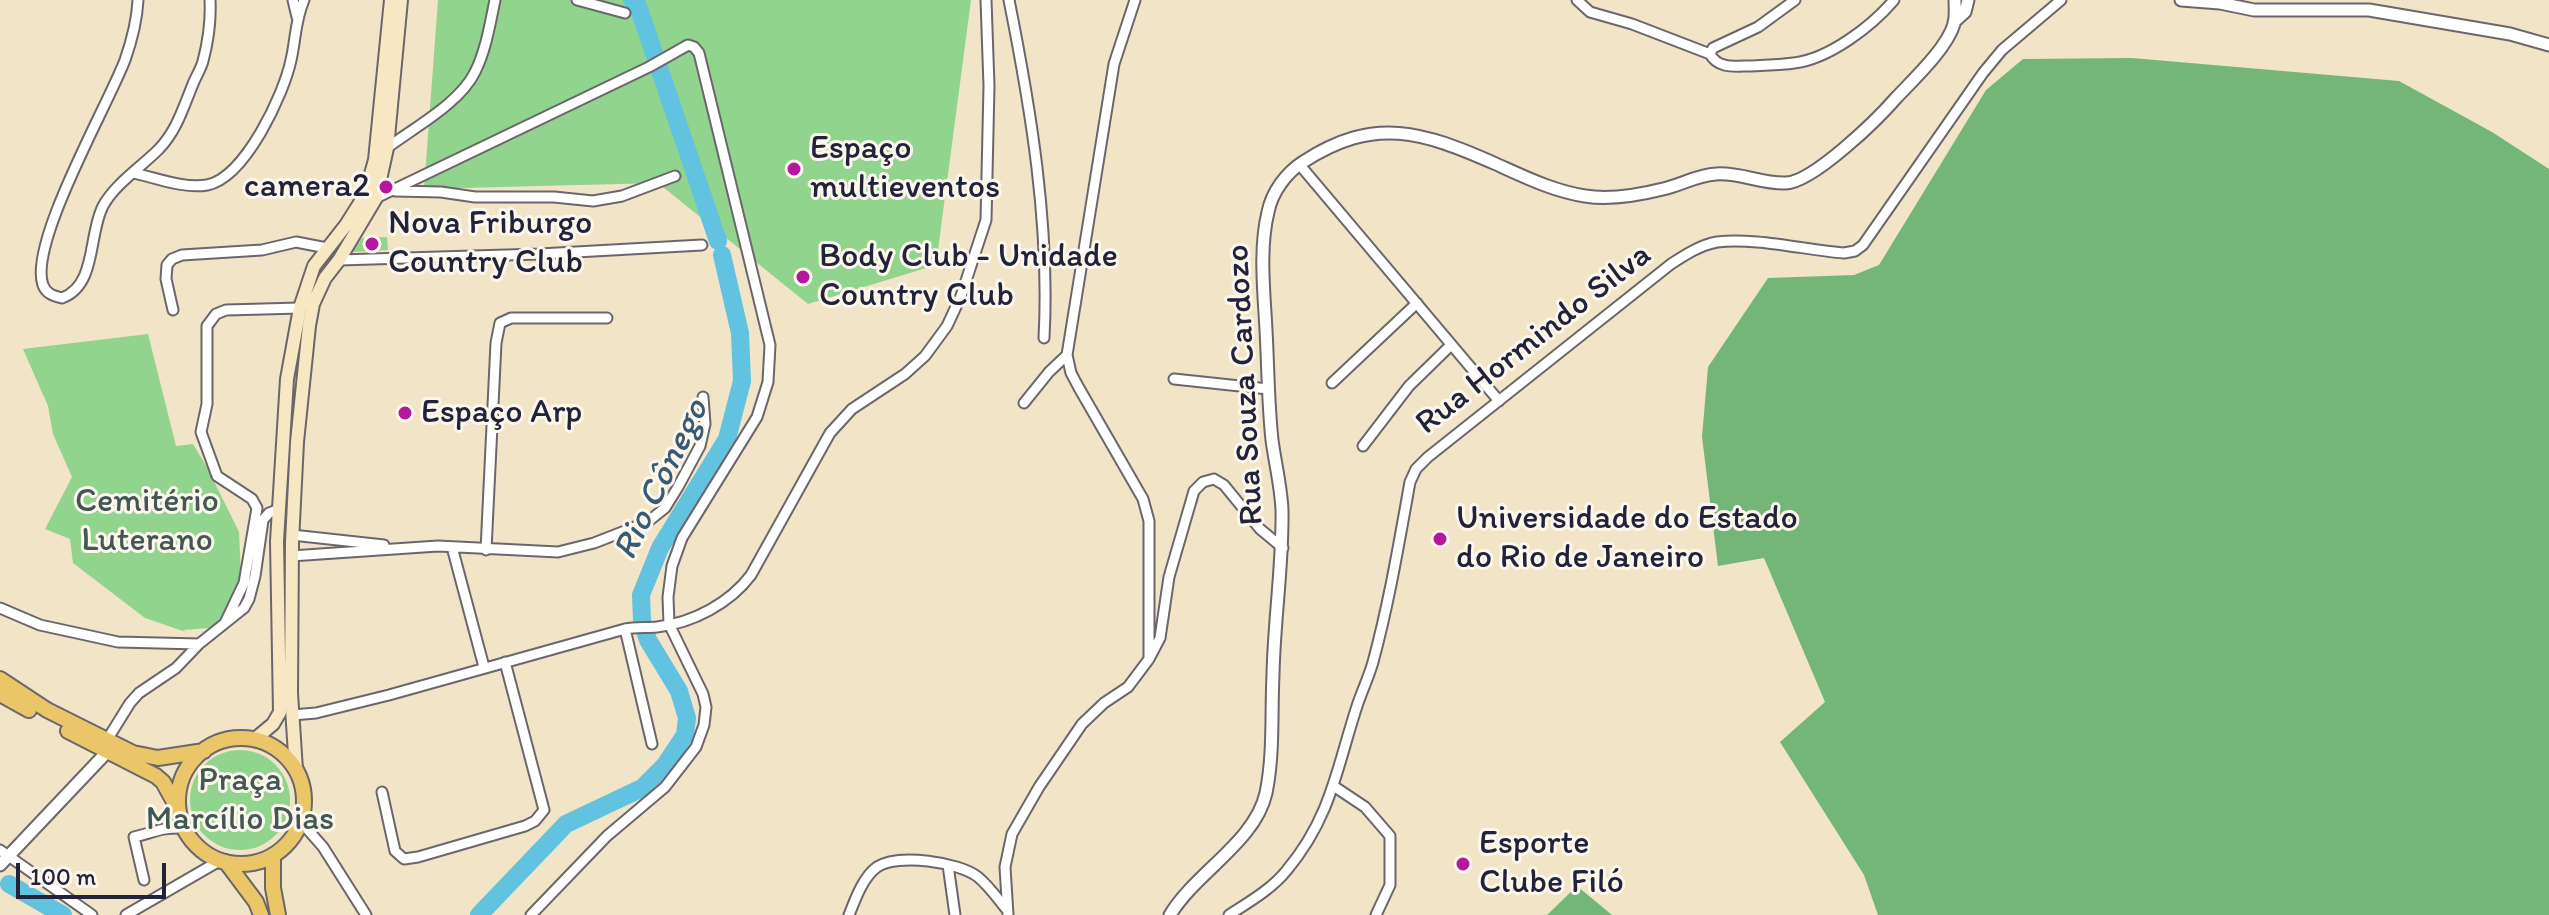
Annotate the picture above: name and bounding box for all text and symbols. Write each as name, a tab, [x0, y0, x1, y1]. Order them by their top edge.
place label: Espaço multieventos	[810, 129, 1000, 208]
marker: Espaço multieventos	[785, 160, 803, 178]
place label: camera2	[244, 167, 370, 207]
marker: camera2	[377, 178, 395, 196]
place label: Nova Friburgo Country Club	[388, 204, 592, 284]
marker: Nova Friburgo Country Club	[363, 235, 381, 253]
street label: Rua Hormindo Silva	[1408, 236, 1660, 444]
place label: Body Club - Unidade Country Club	[819, 237, 1118, 316]
street label: Rua Souza Cardozo	[1218, 243, 1274, 527]
marker: Body Club - Unidade Country Club	[794, 268, 812, 286]
place label: Espaço Arp	[421, 393, 582, 433]
water label: Rio Cônego	[605, 393, 719, 567]
marker: Espaço Arp	[396, 404, 414, 422]
park label: Cemitério Luterano	[75, 482, 219, 562]
place label: Universidade do Estado do Rio de Janeiro	[1456, 499, 1798, 578]
marker: Universidade do Estado do Rio de Janeiro	[1431, 530, 1449, 548]
park label: Praça Marcílio Dias	[146, 761, 334, 840]
place label: Esporte Clube Filó	[1479, 824, 1624, 904]
scale bar	[20, 847, 170, 897]
marker: Esporte Clube Filó	[1454, 855, 1472, 873]
text: 100 m	[30, 862, 96, 891]

